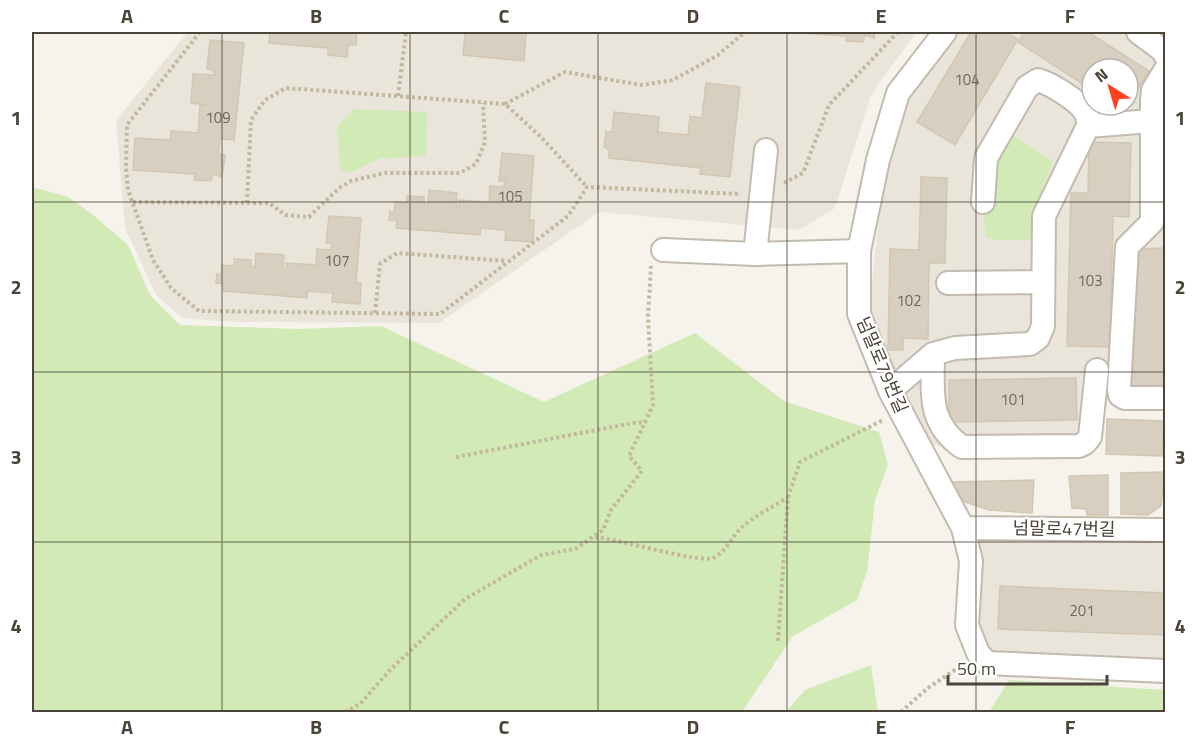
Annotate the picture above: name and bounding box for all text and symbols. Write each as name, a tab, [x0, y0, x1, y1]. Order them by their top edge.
text: A	[121, 0, 133, 31]
text: B	[310, 0, 322, 31]
text: C	[499, 0, 510, 31]
text: D	[687, 0, 699, 31]
text: E	[875, 0, 887, 31]
text: F	[1065, 0, 1076, 31]
north arrow	[1080, 57, 1140, 117]
text: N	[1089, 62, 1113, 88]
house number: 104	[954, 68, 980, 91]
text: 1	[10, 102, 22, 133]
text: 1	[1174, 102, 1186, 133]
house number: 109	[205, 106, 231, 129]
house number: 105	[497, 185, 523, 208]
house number: 107	[324, 249, 350, 272]
house number: 103	[1077, 269, 1103, 292]
text: 2	[10, 271, 22, 302]
text: 2	[1174, 271, 1186, 302]
house number: 102	[896, 289, 922, 312]
street label: 넘말로79번길	[850, 312, 915, 417]
house number: 101	[1000, 388, 1026, 411]
text: 3	[10, 441, 22, 472]
text: 3	[1174, 441, 1186, 472]
street label: 넘말로47번길	[1012, 514, 1116, 543]
house number: 201	[1069, 599, 1095, 622]
text: 4	[10, 610, 22, 641]
text: 4	[1174, 610, 1186, 641]
scale bar	[948, 648, 1107, 686]
text: 50 m	[957, 655, 996, 682]
text: A	[121, 711, 133, 742]
text: B	[310, 711, 322, 742]
text: C	[499, 711, 510, 742]
text: D	[687, 711, 699, 742]
text: E	[875, 711, 887, 742]
text: F	[1065, 711, 1076, 742]

